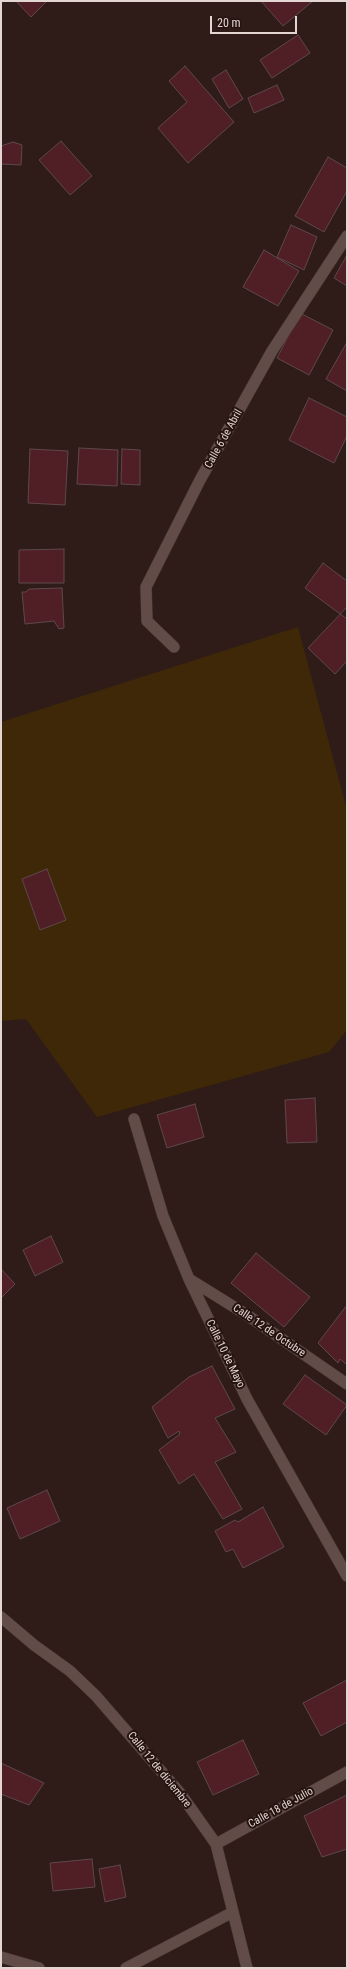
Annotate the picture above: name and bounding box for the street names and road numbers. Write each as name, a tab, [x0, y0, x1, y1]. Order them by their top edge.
street label: Calle 6 de Abril	[202, 407, 246, 471]
street label: Calle 12 de Octubre	[230, 1302, 308, 1360]
street label: Calle 10 de Mayo	[203, 1318, 247, 1390]
street label: Calle 12 de diciembre	[124, 1729, 194, 1811]
street label: Calle 18 de Julio	[246, 1785, 316, 1831]

